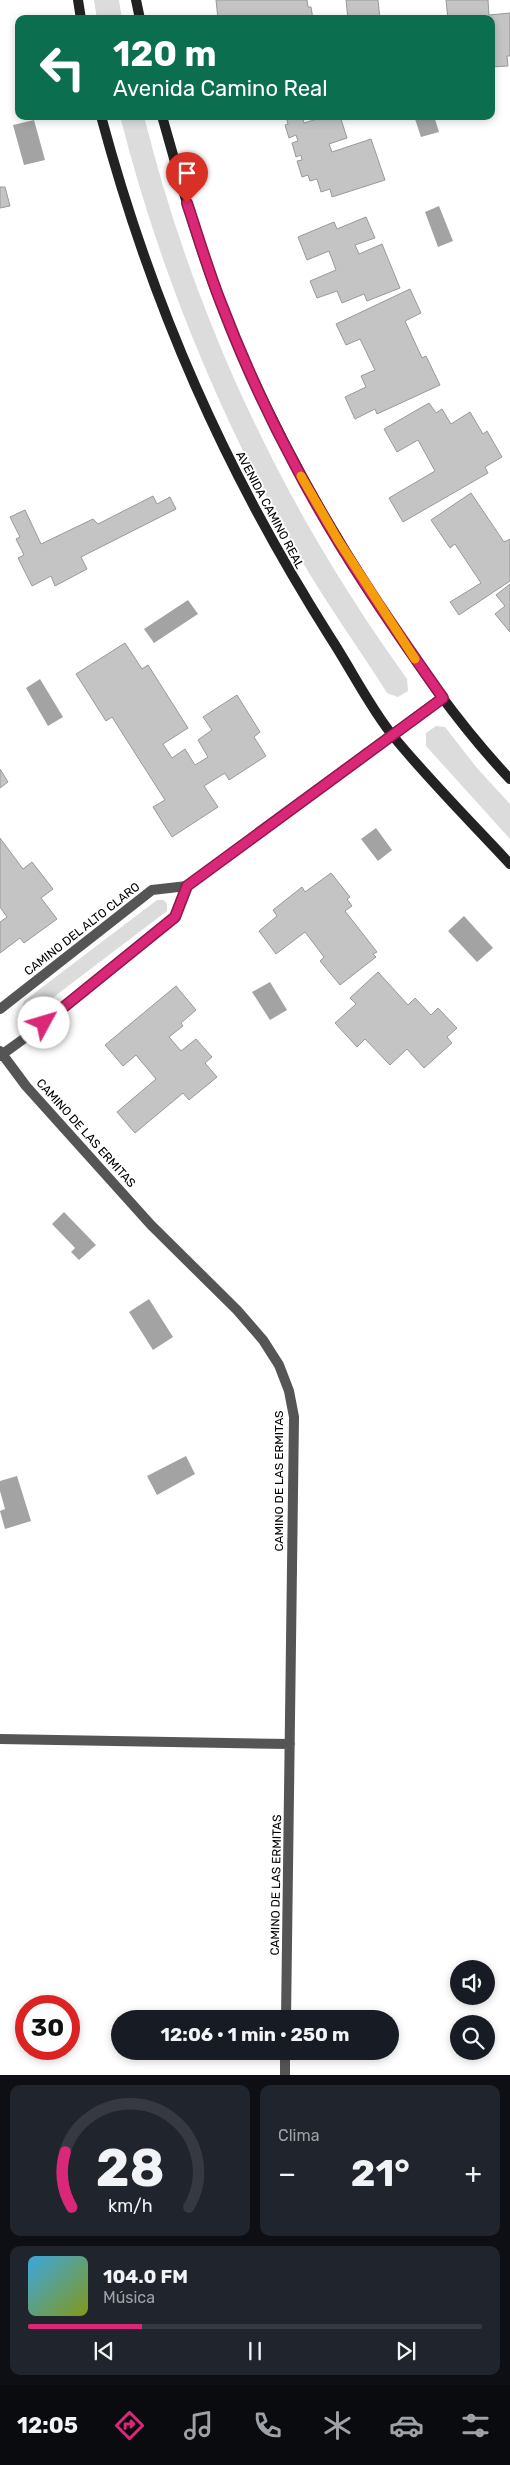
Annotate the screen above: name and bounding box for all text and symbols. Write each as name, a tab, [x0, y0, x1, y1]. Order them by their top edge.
text: 120 m	[113, 33, 216, 75]
icon: left	[30, 35, 95, 100]
text: Avenida Camino Real	[113, 75, 328, 102]
pin	[166, 152, 208, 203]
icon: arrive	[173, 159, 201, 187]
street label: AVENIDA CAMINO REAL	[233, 449, 307, 571]
street label: CAMINO DEL ALTO CLARO	[21, 880, 143, 978]
position arrow	[17, 996, 69, 1048]
street label: CAMINO DE LAS ERMITAS	[34, 1076, 138, 1190]
street label: CAMINO DE LAS ERMITAS	[272, 1410, 286, 1552]
street label: CAMINO DE LAS ERMITAS	[268, 1814, 284, 1956]
map controls	[450, 1960, 495, 2060]
button: sound	[450, 1960, 495, 2005]
speed limit sign: 30	[15, 1995, 80, 2060]
button: search	[450, 2015, 495, 2060]
text: 12:06 · 1 min · 250 m	[161, 2023, 349, 2046]
text: Clima	[278, 2126, 319, 2145]
text: 28	[95, 2137, 165, 2199]
text: 21°	[351, 2150, 410, 2196]
text: −	[278, 2157, 296, 2190]
text: +	[465, 2157, 482, 2190]
text: km/h	[108, 2195, 152, 2216]
text: 104.0 FM	[103, 2265, 188, 2288]
text: Música	[103, 2288, 155, 2307]
icon: previous	[90, 2337, 118, 2365]
icon: pause	[241, 2337, 269, 2365]
icon: next	[392, 2337, 420, 2365]
icon: directions	[112, 2408, 147, 2443]
icon: music	[181, 2408, 216, 2443]
icon: phone	[250, 2408, 285, 2443]
icon: climate	[320, 2408, 355, 2443]
icon: car	[389, 2408, 424, 2443]
icon: filters	[458, 2408, 493, 2443]
text: 12:05	[17, 2412, 78, 2439]

